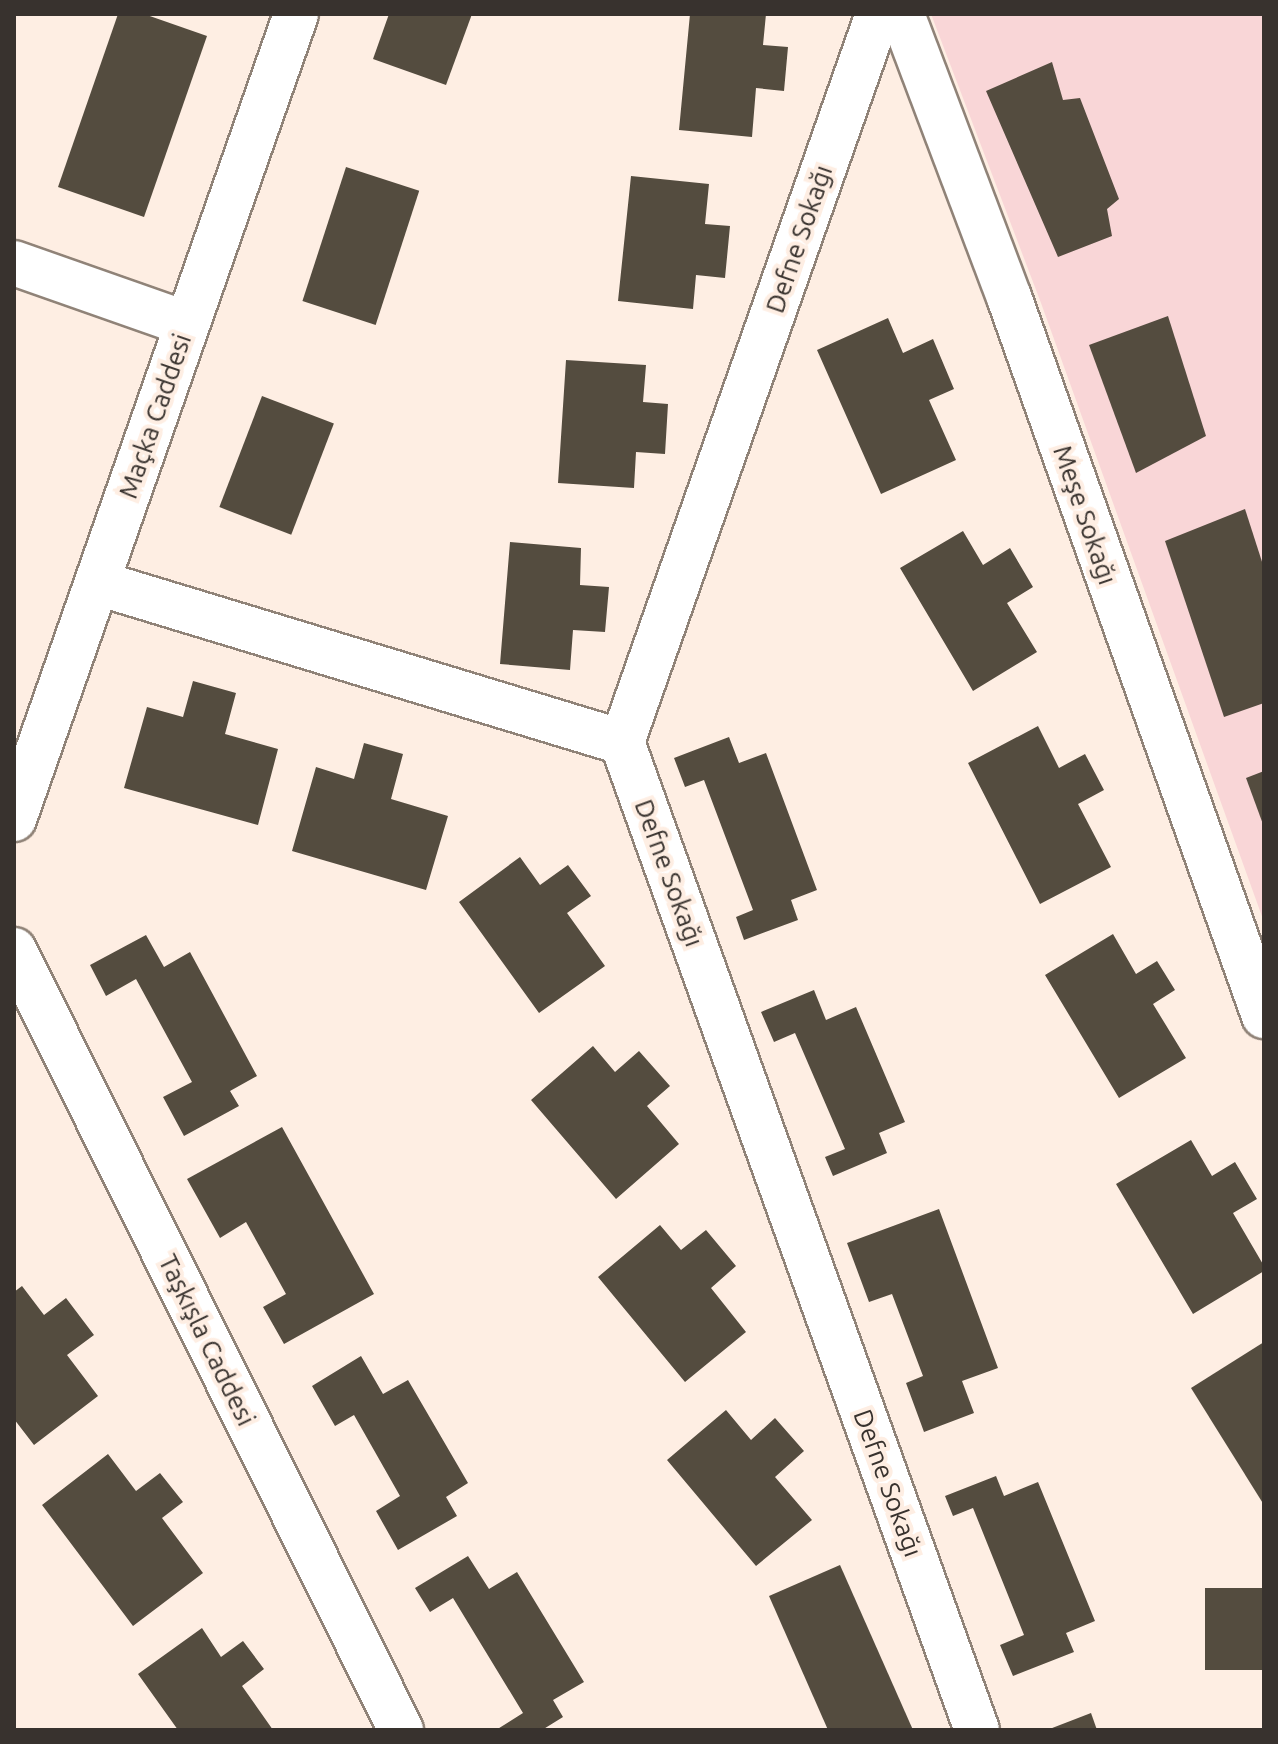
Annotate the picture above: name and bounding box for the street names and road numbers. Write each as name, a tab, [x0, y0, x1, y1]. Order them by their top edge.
street label: Defne Sokağı	[759, 161, 839, 317]
street label: Maçka Caddesi	[112, 330, 198, 502]
street label: Meşe Sokağı	[1047, 441, 1123, 589]
street label: Defne Sokağı	[628, 795, 710, 951]
street label: Taşkışla Caddesi	[152, 1249, 262, 1431]
street label: Defne Sokağı	[847, 1405, 929, 1561]

